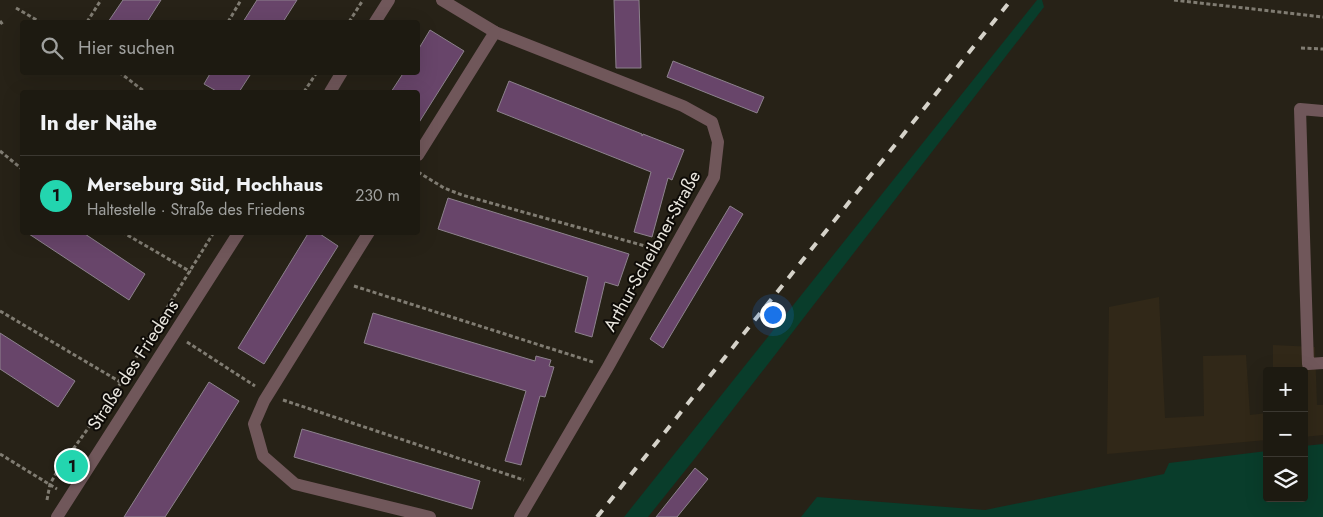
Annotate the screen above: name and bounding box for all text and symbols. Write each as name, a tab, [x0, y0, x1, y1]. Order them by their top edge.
search box	[20, 20, 420, 75]
icon: search	[38, 34, 66, 62]
text: Hier suchen	[78, 34, 175, 61]
text: In der Nähe	[40, 108, 157, 138]
street label: Arthur-Scheibner-Straße	[597, 166, 707, 336]
text: Merseburg Süd, Hochhaus	[87, 171, 323, 198]
text: 1	[52, 184, 60, 207]
text: 230 m	[355, 184, 400, 207]
text: Haltestelle · Straße des Friedens	[87, 198, 305, 221]
street label: Straße des Friedens	[81, 295, 185, 435]
your location	[760, 302, 786, 328]
map controls	[1263, 367, 1308, 502]
button: +	[1263, 367, 1308, 412]
button: −	[1263, 412, 1308, 457]
pin: 1	[56, 447, 88, 485]
button: layers	[1263, 457, 1308, 502]

